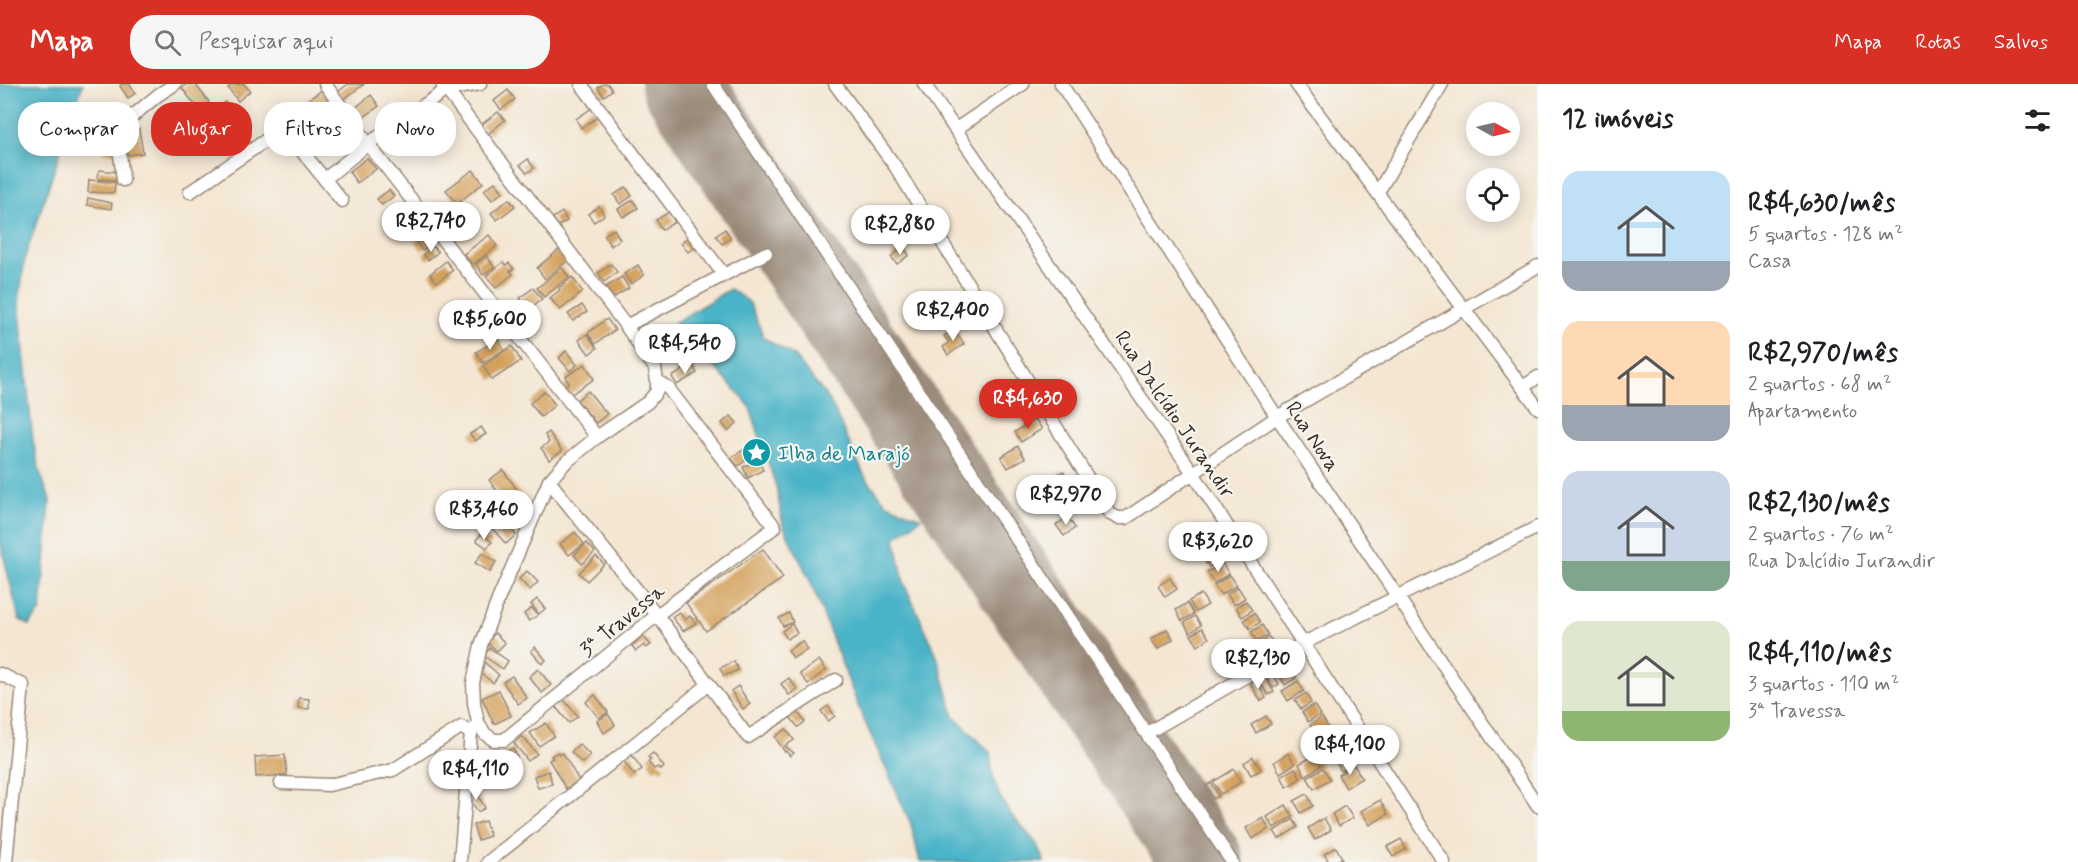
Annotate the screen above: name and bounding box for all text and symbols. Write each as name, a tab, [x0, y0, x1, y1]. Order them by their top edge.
search box	[130, 15, 550, 69]
text: Mapa	[30, 24, 94, 61]
icon: search	[151, 26, 184, 59]
text: Pesquisar aqui	[199, 28, 334, 56]
text: Mapa	[1834, 28, 1882, 56]
text: Rotas	[1915, 28, 1961, 56]
text: Salvos	[1994, 28, 2048, 56]
chip: Comprar	[18, 102, 139, 156]
chip: Alugar	[151, 102, 252, 156]
chip: Filtros	[264, 102, 363, 156]
chip: Novo	[375, 102, 456, 156]
north arrow	[1466, 102, 1520, 156]
map controls	[1466, 102, 1520, 222]
text: 12 imóveis	[1562, 103, 1674, 137]
icon: filters	[2021, 104, 2054, 137]
button: locate	[1466, 168, 1520, 222]
text: R$4,630/mês	[1748, 187, 1895, 221]
icon: home	[1610, 195, 1682, 267]
pin: R$2,740	[376, 202, 486, 253]
pin: R$2,880	[845, 205, 955, 256]
text: R$2,740	[396, 208, 466, 235]
text: R$2,880	[865, 211, 935, 238]
text: 5 quartos · 128 m²	[1748, 221, 1903, 248]
text: Casa	[1748, 248, 1791, 275]
pin: R$2,400	[898, 291, 1008, 342]
text: R$2,400	[917, 297, 989, 324]
pin: R$5,600	[435, 300, 545, 351]
text: R$5,600	[453, 306, 527, 333]
pin: R$4,540	[630, 324, 740, 375]
street label: Rua Dalcídio Jurandir	[1108, 325, 1241, 504]
text: R$4,540	[648, 330, 722, 357]
text: R$2,970/mês	[1748, 337, 1898, 371]
icon: home	[1610, 345, 1682, 417]
text: 2 quartos · 68 m²	[1748, 371, 1892, 398]
pin: R$4,630	[973, 379, 1083, 430]
text: R$4,630	[993, 385, 1063, 412]
street label: Rua Nova	[1279, 396, 1346, 477]
text: Apartamento	[1748, 398, 1857, 425]
place icon: Ilha de Marajó	[741, 437, 773, 469]
place label: Ilha de Marajó	[778, 440, 910, 468]
pin: R$2,970	[1011, 475, 1121, 526]
text: R$2,970	[1030, 481, 1102, 508]
text: R$2,130/mês	[1748, 487, 1890, 521]
pin: R$3,460	[429, 490, 539, 541]
icon: home	[1610, 495, 1682, 567]
text: R$3,460	[449, 496, 519, 523]
text: 2 quartos · 76 m²	[1748, 521, 1894, 548]
pin: R$3,620	[1163, 522, 1273, 573]
text: R$3,620	[1183, 528, 1253, 555]
text: Rua Dalcídio Jurandir	[1748, 548, 1935, 575]
street label: 3ª Travessa	[574, 578, 671, 664]
text: R$4,110/mês	[1748, 637, 1892, 671]
pin: R$2,130	[1203, 639, 1313, 690]
text: R$2,130	[1225, 645, 1291, 672]
icon: home	[1610, 645, 1682, 717]
text: 3 quartos · 110 m²	[1748, 671, 1899, 698]
text: 3ª Travessa	[1748, 698, 1845, 725]
pin: R$4,100	[1295, 725, 1405, 776]
text: R$4,100	[1314, 731, 1386, 758]
pin: R$4,110	[421, 750, 531, 801]
text: R$4,110	[443, 756, 509, 783]

